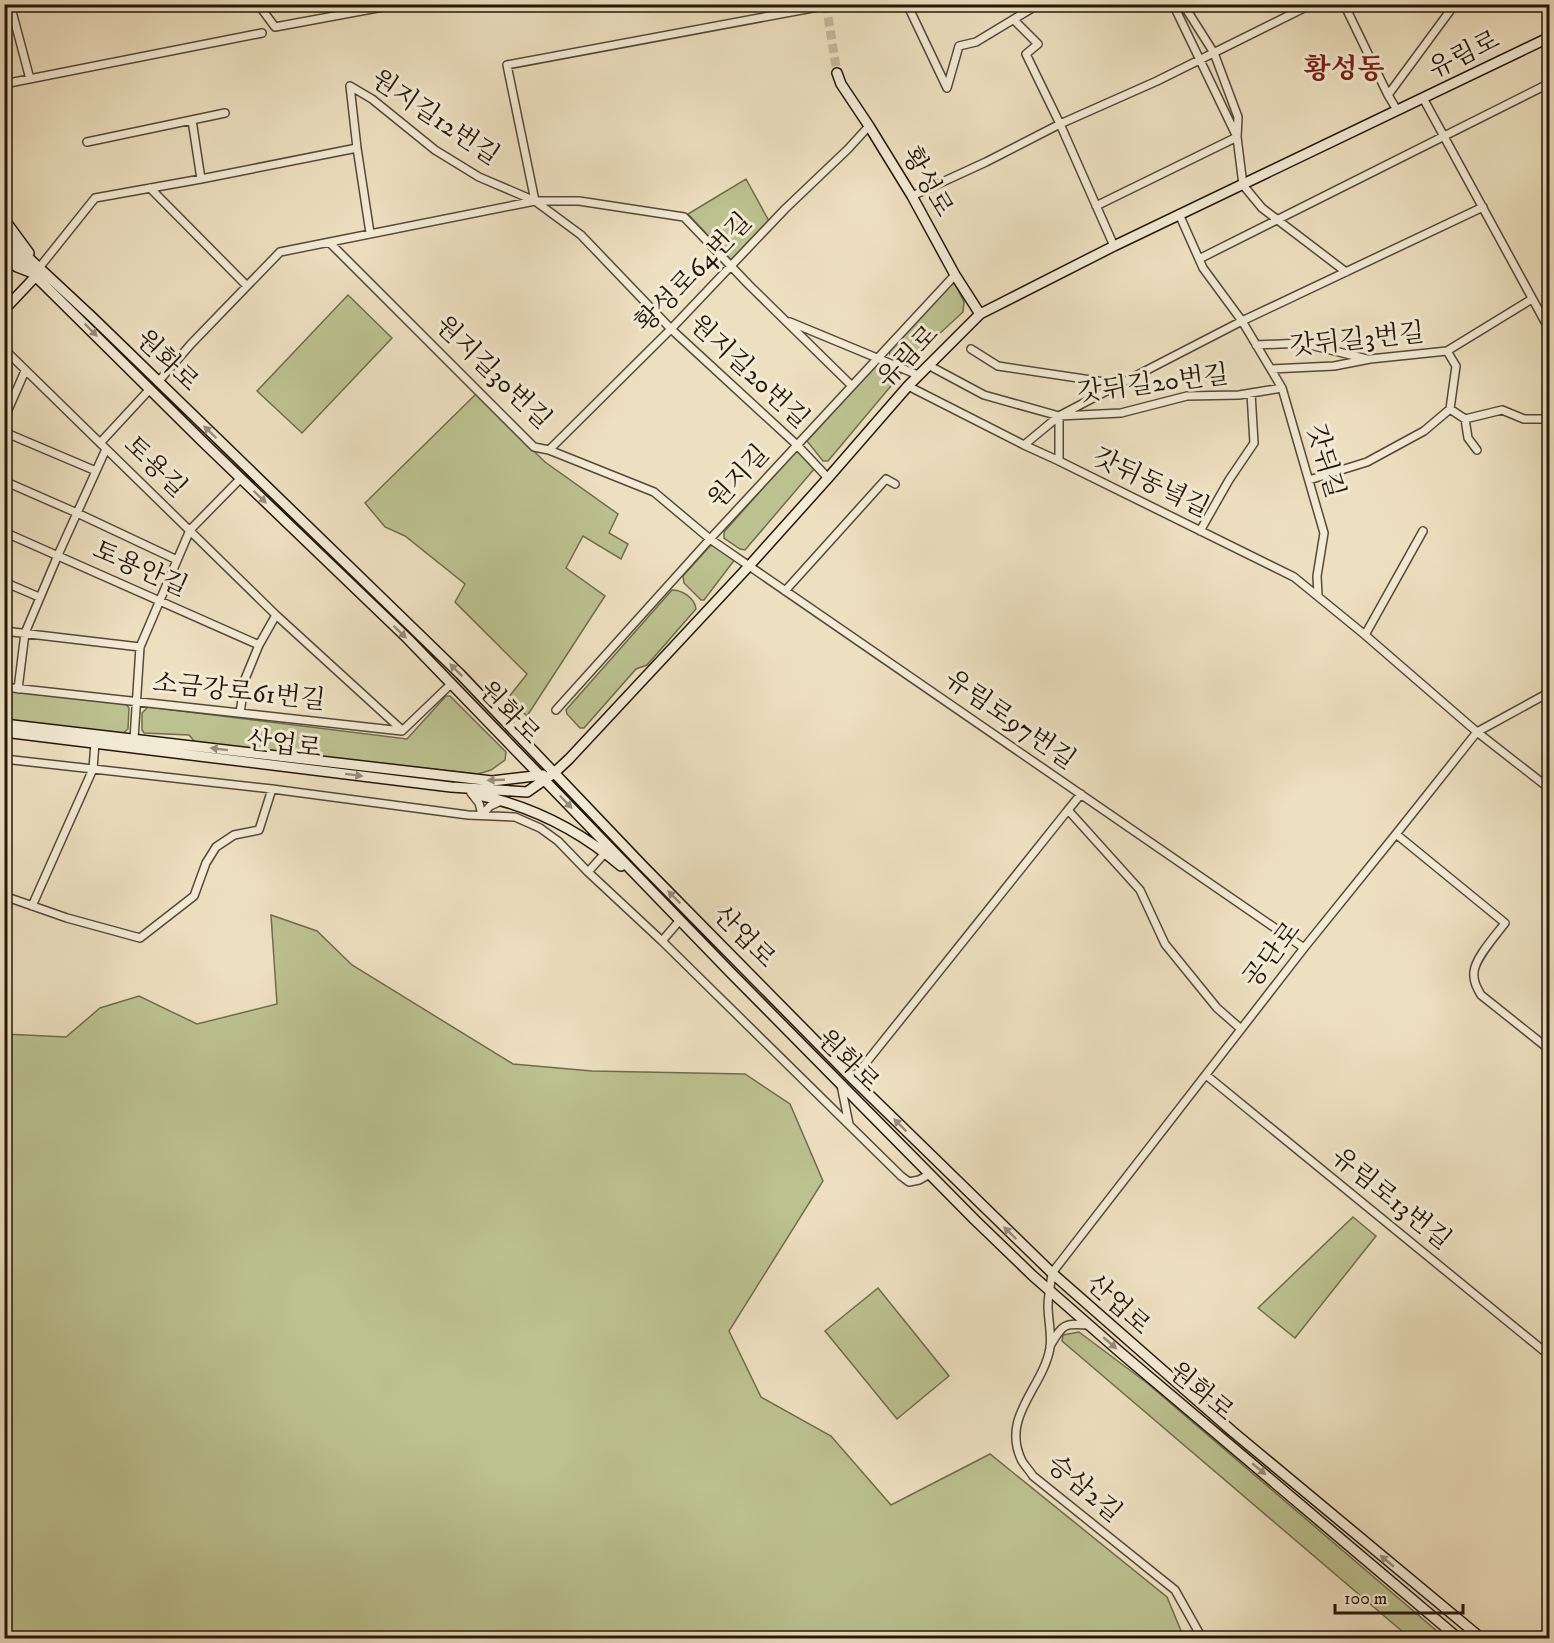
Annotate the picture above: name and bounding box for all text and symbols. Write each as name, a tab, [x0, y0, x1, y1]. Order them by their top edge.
street label: 유림로	[1423, 24, 1505, 86]
district label: 황성동	[1303, 52, 1385, 87]
street label: 원지길12번길	[364, 63, 506, 173]
street label: 황성로	[894, 141, 960, 223]
street label: 황성로64번길	[629, 206, 759, 340]
street label: 원지길20번길	[682, 308, 816, 436]
street label: 원지길30번길	[428, 309, 558, 437]
street label: 갓뒤길3번길	[1288, 317, 1426, 363]
street label: 유림로	[870, 318, 946, 396]
one-way arrow	[84, 323, 98, 337]
street label: 원화로	[128, 323, 206, 399]
street label: 갓뒤길20번길	[1075, 358, 1231, 410]
street label: 갓뒤길	[1299, 420, 1351, 502]
one-way arrow	[203, 425, 218, 439]
street label: 토용길	[116, 429, 194, 505]
street label: 원지길	[701, 438, 777, 516]
street label: 갓뒤동녘길	[1087, 441, 1215, 525]
one-way arrow	[253, 489, 267, 503]
street label: 토용안길	[87, 533, 193, 605]
one-way arrow	[393, 625, 408, 639]
street label: 유림로97번길	[938, 663, 1082, 777]
one-way arrow	[449, 664, 463, 678]
street label: 소금강로61번길	[151, 667, 327, 717]
street label: 원화로	[471, 674, 547, 752]
street label: 산업로	[245, 724, 323, 766]
one-way arrow	[209, 744, 228, 754]
one-way arrow	[345, 770, 364, 780]
one-way arrow	[487, 775, 506, 784]
one-way arrow	[558, 794, 572, 808]
one-way arrow	[667, 889, 681, 904]
street label: 산업로	[706, 899, 782, 975]
street label: 공단로	[1236, 915, 1308, 995]
street label: 원화로	[810, 1023, 886, 1099]
one-way arrow	[893, 1119, 907, 1133]
street label: 유림로13번길	[1324, 1141, 1458, 1257]
one-way arrow	[1003, 1226, 1017, 1240]
street label: 산업로	[1079, 1268, 1157, 1342]
one-way arrow	[1102, 1336, 1117, 1349]
street label: 원화로	[1162, 1355, 1240, 1429]
street label: 승삼2길	[1040, 1448, 1128, 1530]
one-way arrow	[1251, 1462, 1266, 1475]
one-way arrow	[1380, 1555, 1395, 1568]
scale bar	[1335, 1577, 1462, 1615]
text: 100 m	[1344, 1588, 1387, 1610]

